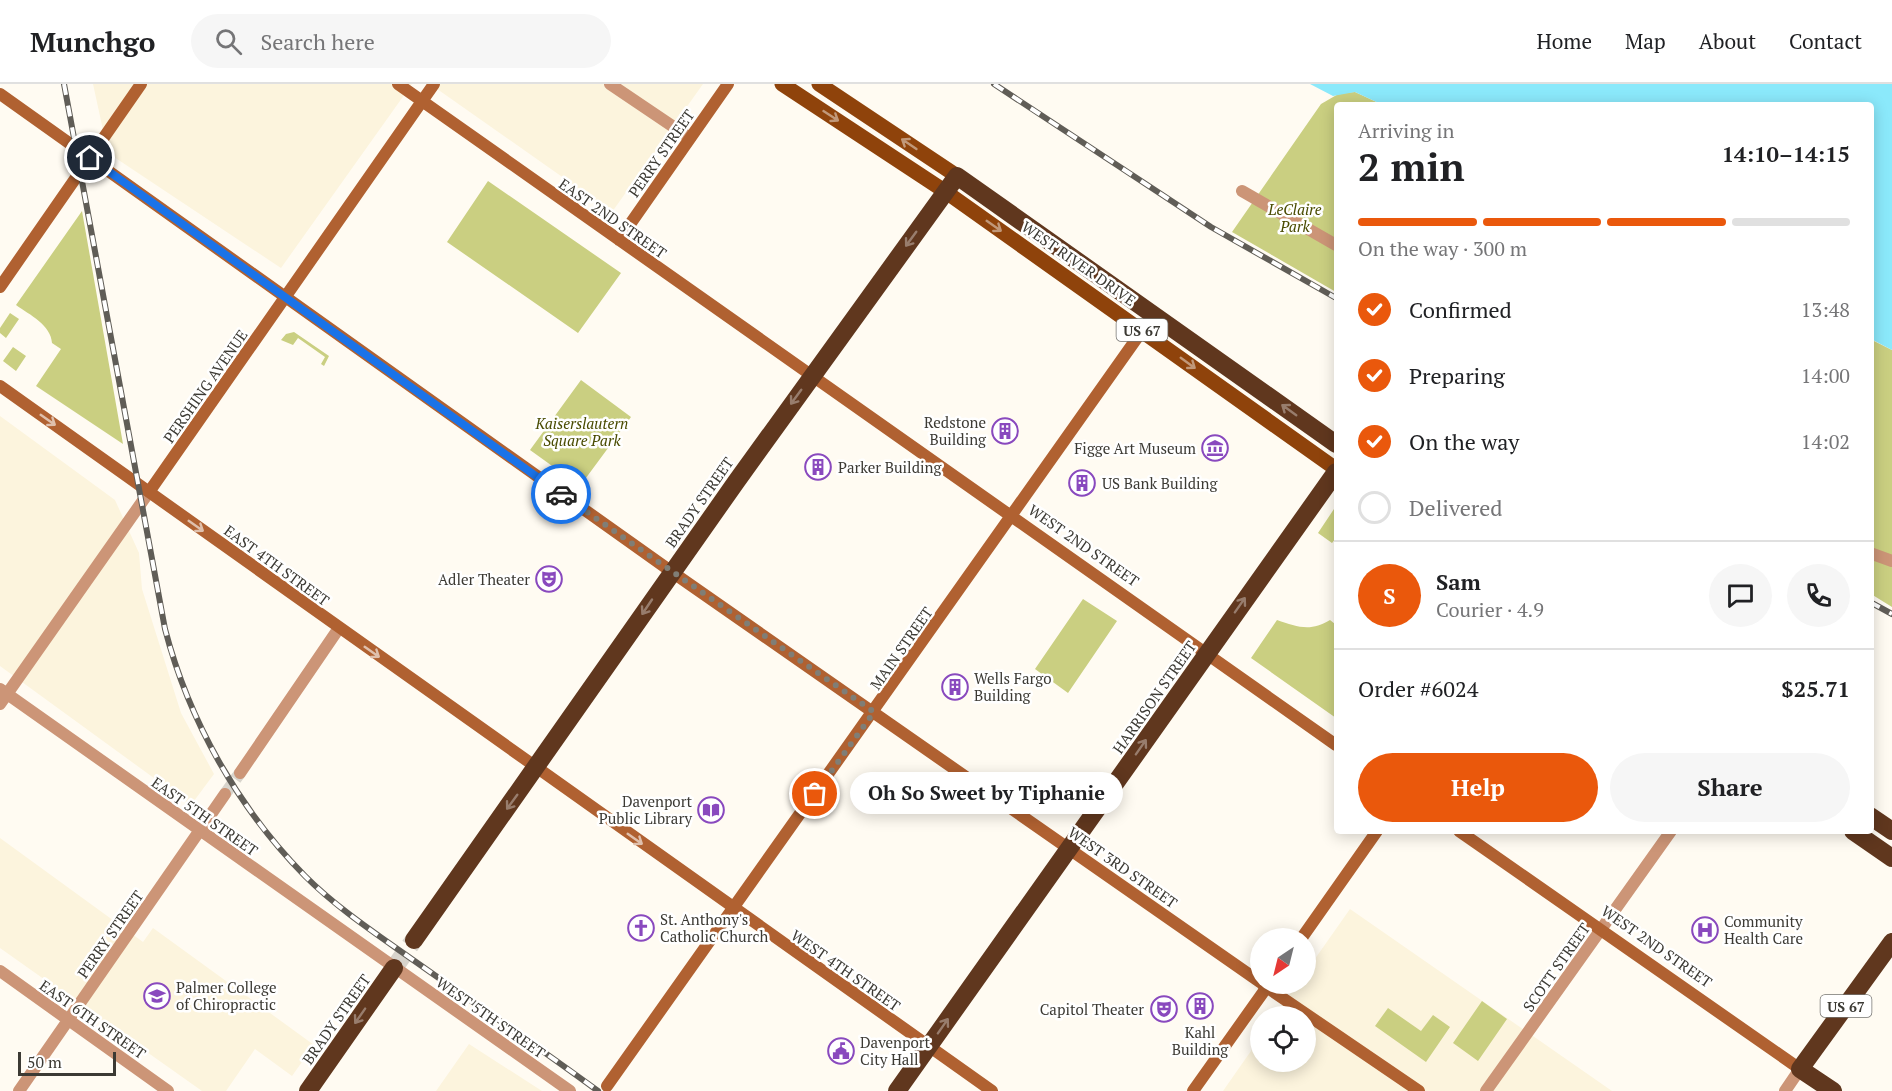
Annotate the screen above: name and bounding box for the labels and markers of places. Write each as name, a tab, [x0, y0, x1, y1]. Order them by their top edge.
pin	[64, 132, 115, 183]
place label: Redstone Building	[924, 412, 987, 449]
building icon: Redstone Building	[990, 416, 1020, 446]
museum icon: Figge Art Museum	[1200, 433, 1230, 463]
place label: Figge Art Museum	[1074, 438, 1196, 458]
building icon: Parker Building	[803, 452, 833, 482]
place label: Parker Building	[838, 457, 942, 477]
building icon: US Bank Building	[1067, 468, 1097, 498]
place label: US Bank Building	[1102, 473, 1218, 493]
theatre icon: Adler Theater	[534, 564, 564, 594]
place label: Adler Theater	[438, 569, 530, 589]
place label: Wells Fargo Building	[974, 668, 1051, 705]
building icon: Wells Fargo Building	[940, 672, 970, 702]
pin	[789, 768, 840, 819]
callout: Oh So Sweet by Tiphanie	[851, 773, 1124, 815]
place label: Davenport Public Library	[599, 791, 692, 828]
library icon: Davenport Public Library	[696, 795, 726, 825]
place label: St. Anthony's Catholic Church	[660, 909, 768, 946]
place label: Community Health Care	[1724, 911, 1803, 948]
church icon: St. Anthony's Catholic Church	[626, 913, 656, 943]
hospital icon: Community Health Care	[1690, 915, 1720, 945]
place label: Palmer College of Chiropractic	[176, 977, 277, 1014]
school or university icon: Palmer College of Chiropractic	[142, 981, 172, 1011]
building icon: Kahl Building	[1185, 991, 1215, 1021]
theatre icon: Capitol Theater	[1149, 994, 1179, 1024]
place label: Capitol Theater	[1040, 999, 1144, 1019]
place label: Kahl Building	[1172, 1022, 1229, 1059]
place label: Davenport City Hall	[860, 1032, 931, 1069]
public building icon: Davenport City Hall	[826, 1036, 856, 1066]

